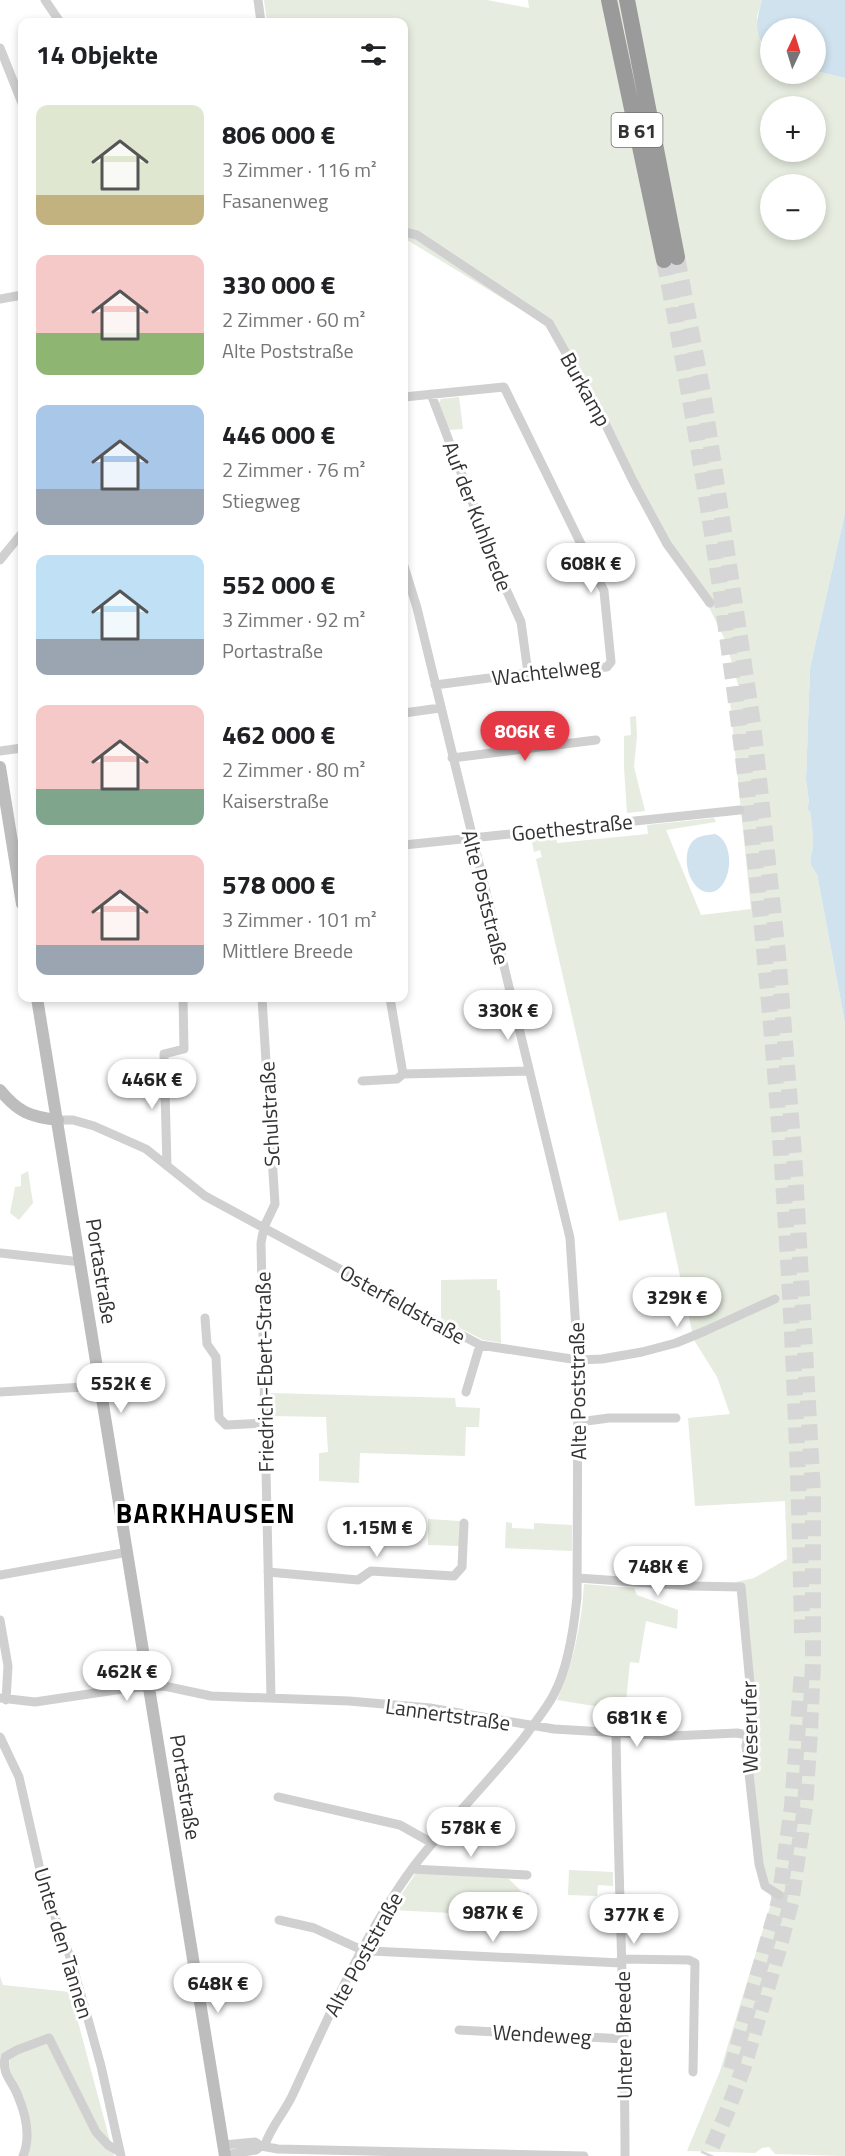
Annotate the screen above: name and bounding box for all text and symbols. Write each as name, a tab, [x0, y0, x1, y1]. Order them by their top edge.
north arrow	[760, 18, 826, 84]
map controls	[760, 18, 826, 240]
text: 14 Objekte	[36, 35, 158, 74]
icon: filters	[357, 38, 390, 71]
button: +	[760, 96, 826, 162]
road number: B 61	[612, 113, 662, 147]
text: 806 000 €	[222, 115, 335, 154]
icon: home	[84, 129, 156, 201]
text: 3 Zimmer · 116 m²	[222, 154, 377, 185]
button: −	[760, 174, 826, 240]
text: Fasanenweg	[222, 185, 328, 216]
text: 330 000 €	[222, 265, 335, 304]
icon: home	[84, 279, 156, 351]
text: 2 Zimmer · 60 m²	[222, 304, 365, 335]
text: Alte Poststraße	[222, 335, 354, 366]
street label: Burkamp	[552, 346, 620, 432]
text: 446 000 €	[222, 415, 335, 454]
icon: home	[84, 429, 156, 501]
street label: Auf der Kuhlbrede	[435, 436, 521, 596]
text: 2 Zimmer · 76 m²	[222, 454, 365, 485]
text: Stiegweg	[222, 485, 300, 516]
pin: 608K €	[542, 543, 640, 594]
text: 608K €	[560, 547, 622, 578]
text: 552 000 €	[222, 565, 335, 604]
icon: home	[84, 579, 156, 651]
text: 3 Zimmer · 92 m²	[222, 604, 365, 635]
text: Portastraße	[222, 635, 323, 666]
street label: Wachtelweg	[490, 648, 602, 694]
pin: 806K €	[476, 711, 574, 762]
text: 462 000 €	[222, 715, 335, 754]
text: 806K €	[494, 715, 556, 746]
icon: home	[84, 729, 156, 801]
text: 2 Zimmer · 80 m²	[222, 754, 365, 785]
text: Kaiserstraße	[222, 785, 329, 816]
street label: Goethestraße	[510, 805, 634, 849]
street label: Alte Poststraße	[454, 826, 518, 968]
text: 578 000 €	[222, 865, 335, 904]
icon: home	[84, 879, 156, 951]
text: 3 Zimmer · 101 m²	[222, 904, 377, 935]
text: Mittlere Breede	[222, 935, 353, 966]
pin: 330K €	[459, 990, 557, 1041]
text: 330K €	[477, 994, 539, 1025]
pin: 446K €	[103, 1059, 201, 1110]
street label: Schulstraße	[250, 1061, 288, 1167]
text: 446K €	[121, 1063, 183, 1094]
street label: Portastraße	[78, 1216, 126, 1326]
street label: Osterfeldstraße	[334, 1256, 472, 1352]
street label: Friedrich-Ebert-Straße	[246, 1271, 282, 1473]
pin: 329K €	[628, 1277, 726, 1328]
text: 329K €	[646, 1281, 708, 1312]
street label: Alte Poststraße	[560, 1322, 594, 1460]
pin: 552K €	[72, 1363, 170, 1414]
text: 552K €	[90, 1367, 152, 1398]
district label: BARKHAUSEN	[116, 1492, 296, 1533]
pin: 1.15M €	[322, 1507, 432, 1558]
text: 1.15M €	[341, 1511, 413, 1542]
pin: 748K €	[609, 1546, 707, 1597]
text: 748K €	[627, 1550, 689, 1581]
pin: 462K €	[78, 1651, 176, 1702]
text: 462K €	[96, 1655, 158, 1686]
street label: Weserufer	[732, 1681, 766, 1773]
street label: Lannertstraße	[383, 1689, 513, 1739]
pin: 681K €	[588, 1697, 686, 1748]
text: 681K €	[606, 1701, 668, 1732]
street label: Portastraße	[162, 1732, 210, 1842]
pin: 578K €	[422, 1807, 520, 1858]
text: 578K €	[440, 1811, 502, 1842]
street label: Unter den Tannen	[26, 1864, 102, 2022]
street label: Alte Poststraße	[316, 1886, 410, 2022]
pin: 987K €	[444, 1892, 542, 1943]
pin: 377K €	[585, 1894, 683, 1945]
text: 987K €	[462, 1896, 524, 1927]
text: 377K €	[603, 1898, 665, 1929]
pin: 648K €	[169, 1963, 267, 2014]
text: 648K €	[187, 1967, 249, 1998]
street label: Untere Breede	[606, 1971, 640, 2099]
street label: Wendeweg	[492, 2015, 592, 2053]

